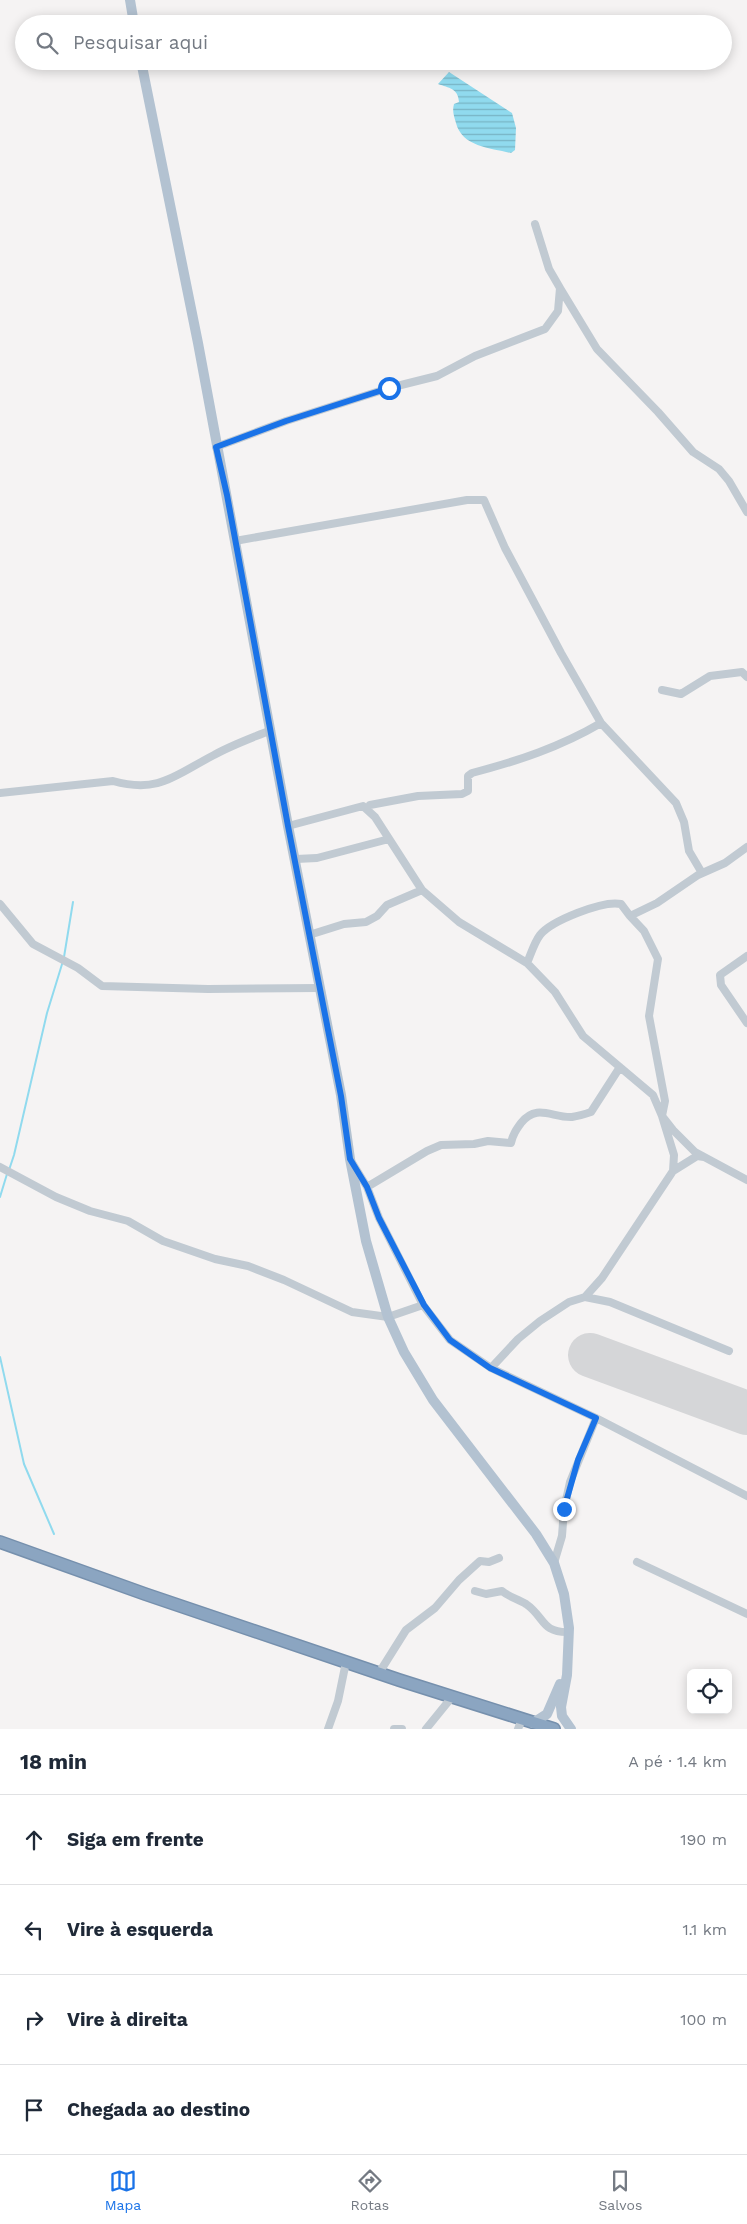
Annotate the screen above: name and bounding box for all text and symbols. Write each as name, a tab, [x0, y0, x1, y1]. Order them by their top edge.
search box	[15, 15, 732, 70]
icon: search	[33, 29, 61, 57]
text: Pesquisar aqui	[73, 31, 208, 54]
route start	[378, 377, 401, 400]
route end	[553, 1498, 576, 1521]
map controls	[687, 1669, 732, 1714]
button: locate	[687, 1669, 732, 1714]
text: 18 min	[20, 1749, 87, 1774]
text: A pé · 1.4 km	[628, 1752, 727, 1771]
icon: ahead	[20, 1826, 48, 1854]
text: Siga em frente	[67, 1828, 204, 1851]
text: 190 m	[680, 1830, 727, 1849]
icon: left	[20, 1916, 48, 1944]
text: Vire à esquerda	[67, 1918, 213, 1941]
text: 1.1 km	[682, 1920, 727, 1939]
icon: right	[20, 2006, 48, 2034]
text: Vire à direita	[67, 2008, 188, 2031]
text: 100 m	[680, 2010, 727, 2029]
icon: arrive	[20, 2096, 48, 2124]
text: Chegada ao destino	[67, 2098, 250, 2121]
tab: Mapa	[105, 2167, 141, 2213]
tab: Rotas	[351, 2167, 389, 2213]
tab: Salvos	[598, 2167, 642, 2213]

